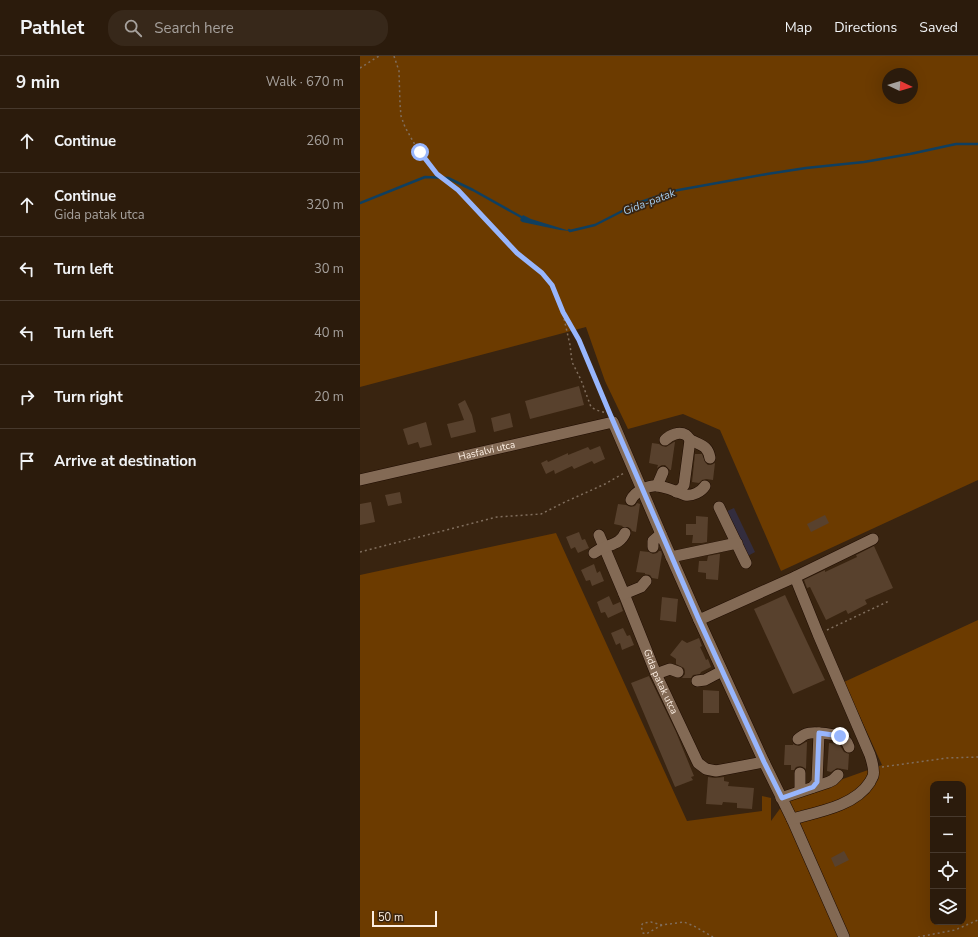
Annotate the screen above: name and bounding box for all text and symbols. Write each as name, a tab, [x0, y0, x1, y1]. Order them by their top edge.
search box	[108, 10, 388, 46]
text: Pathlet	[20, 15, 84, 41]
icon: search	[122, 17, 144, 39]
text: Search here	[154, 18, 234, 38]
text: Map	[785, 18, 812, 37]
text: Directions	[834, 18, 897, 37]
text: Saved	[919, 18, 958, 37]
north arrow	[882, 68, 918, 104]
text: 9 min	[16, 71, 60, 94]
text: Walk · 670 m	[266, 73, 344, 91]
icon: ahead	[16, 130, 38, 152]
text: Continue	[54, 131, 116, 151]
text: 260 m	[306, 132, 344, 150]
route start	[411, 143, 429, 161]
water label: Gida-patak	[621, 185, 678, 219]
text: Continue	[54, 186, 116, 206]
icon: ahead	[16, 194, 38, 216]
text: 320 m	[306, 196, 344, 214]
text: Gida patak utca	[54, 206, 145, 224]
icon: left	[16, 258, 38, 280]
text: Turn left	[54, 259, 113, 279]
text: 30 m	[314, 260, 344, 278]
icon: left	[16, 322, 38, 344]
text: Turn left	[54, 323, 113, 343]
text: 40 m	[314, 324, 344, 342]
icon: right	[16, 386, 38, 408]
text: Turn right	[54, 387, 123, 407]
text: 20 m	[314, 388, 344, 406]
street label: Hasfalvi utca	[457, 438, 517, 464]
icon: arrive	[16, 450, 38, 472]
text: Arrive at destination	[54, 451, 197, 471]
street label: Gida patak utca	[640, 647, 681, 716]
route end	[831, 727, 849, 745]
map controls	[930, 781, 966, 925]
button: +	[930, 781, 966, 817]
button: −	[930, 817, 966, 853]
button: locate	[930, 853, 966, 889]
button: layers	[930, 889, 966, 925]
scale bar	[372, 909, 437, 928]
text: 50 m	[378, 910, 403, 925]

